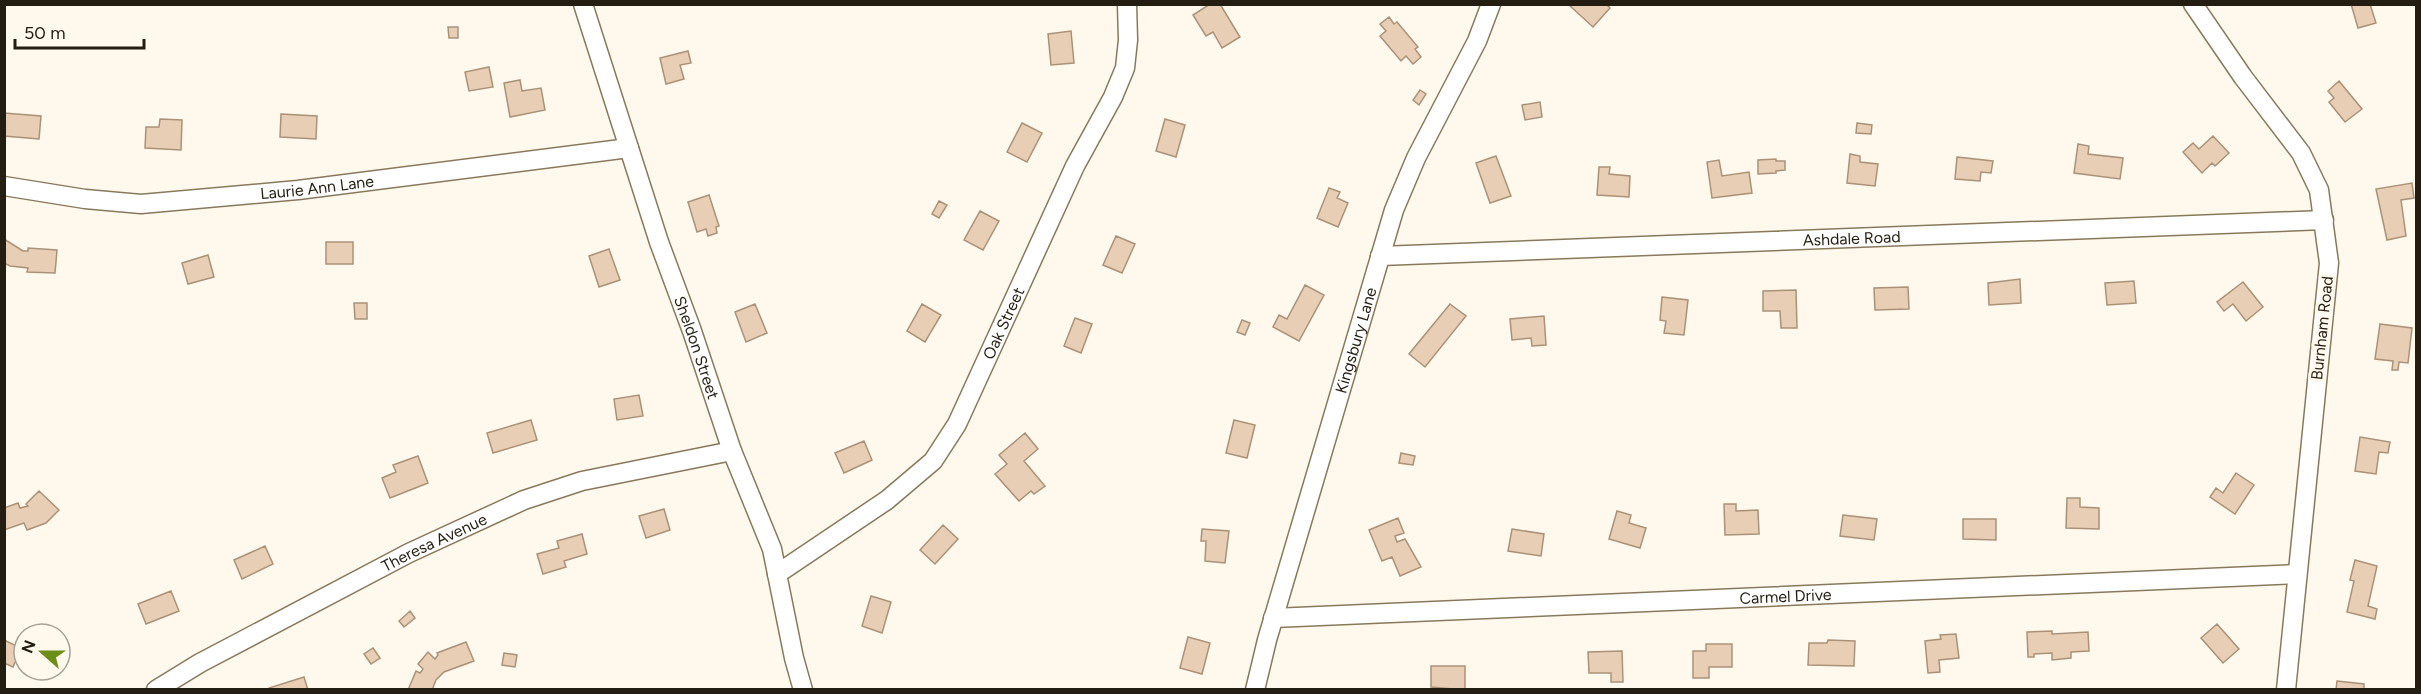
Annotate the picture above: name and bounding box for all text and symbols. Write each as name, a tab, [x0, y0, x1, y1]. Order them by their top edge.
scale bar	[15, 12, 144, 50]
text: 50 m	[24, 22, 66, 44]
street label: Laurie Ann Lane	[259, 171, 375, 203]
street label: Ashdale Road	[1802, 227, 1901, 249]
street label: Burnham Road	[2307, 275, 2337, 381]
street label: Oak Street	[978, 284, 1028, 362]
street label: Kingsbury Lane	[1331, 285, 1380, 395]
street label: Sheldon Street	[670, 293, 723, 401]
street label: Theresa Avenue	[378, 509, 490, 575]
street label: Carmel Drive	[1739, 584, 1832, 607]
north arrow	[12, 622, 72, 682]
text: N	[17, 638, 40, 656]

